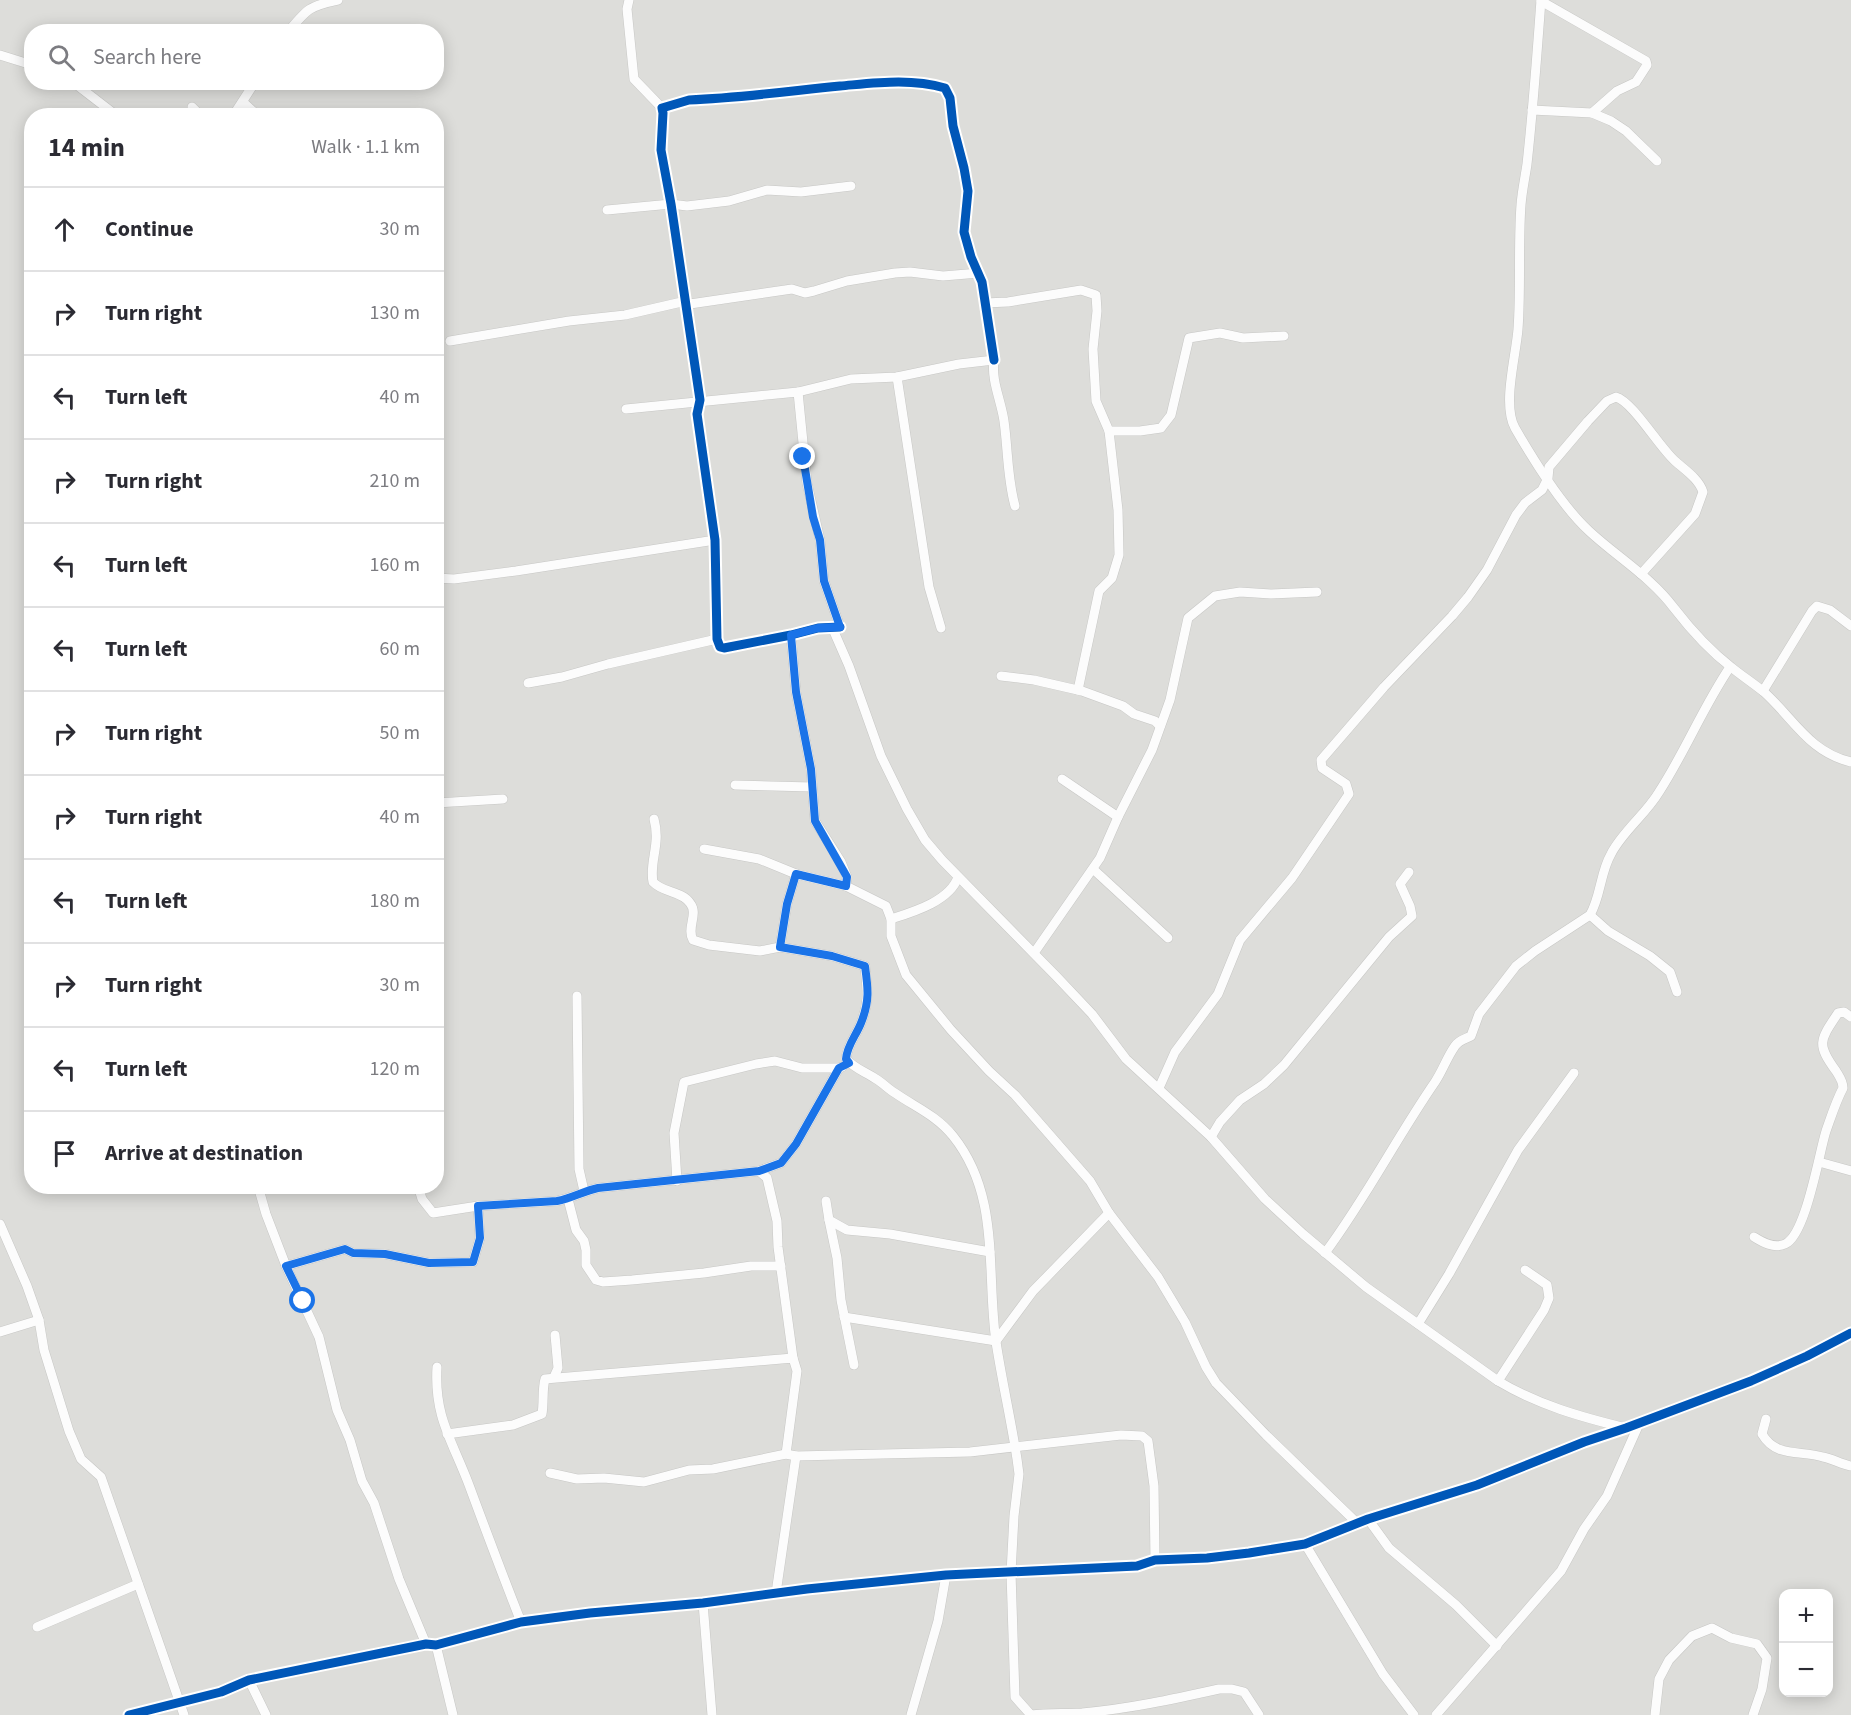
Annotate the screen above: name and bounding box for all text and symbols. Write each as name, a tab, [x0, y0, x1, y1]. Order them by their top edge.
search box	[24, 24, 444, 90]
icon: search	[45, 41, 78, 74]
text: Search here	[93, 41, 201, 73]
text: 14 min	[48, 129, 125, 166]
text: Walk · 1.1 km	[311, 133, 420, 161]
icon: ahead	[48, 213, 81, 246]
text: Continue	[105, 213, 194, 245]
text: 30 m	[380, 215, 420, 243]
icon: right	[48, 297, 81, 330]
text: Turn right	[105, 297, 202, 329]
text: 130 m	[370, 299, 420, 327]
icon: left	[48, 381, 81, 414]
text: Turn left	[105, 381, 187, 413]
text: 40 m	[380, 383, 420, 411]
route end	[789, 443, 815, 469]
icon: right	[48, 465, 81, 498]
text: Turn right	[105, 465, 202, 497]
text: 210 m	[370, 467, 420, 495]
icon: left	[48, 549, 81, 582]
text: Turn left	[105, 549, 187, 581]
text: 160 m	[370, 551, 420, 579]
icon: left	[48, 633, 81, 666]
text: Turn left	[105, 633, 187, 665]
text: 60 m	[380, 635, 420, 663]
icon: right	[48, 717, 81, 750]
text: Turn right	[105, 717, 202, 749]
text: 50 m	[380, 719, 420, 747]
icon: right	[48, 801, 81, 834]
text: Turn right	[105, 801, 202, 833]
text: 40 m	[380, 803, 420, 831]
icon: left	[48, 885, 81, 918]
text: Turn left	[105, 885, 187, 917]
text: 180 m	[370, 887, 420, 915]
icon: right	[48, 969, 81, 1002]
text: Turn right	[105, 969, 202, 1001]
text: 30 m	[380, 971, 420, 999]
icon: left	[48, 1053, 81, 1086]
text: Turn left	[105, 1053, 187, 1085]
text: 120 m	[370, 1055, 420, 1083]
icon: arrive	[48, 1137, 81, 1170]
text: Arrive at destination	[105, 1137, 303, 1169]
route start	[289, 1287, 315, 1313]
map controls	[1779, 1589, 1833, 1697]
button: +	[1779, 1589, 1833, 1643]
button: −	[1779, 1643, 1833, 1697]

